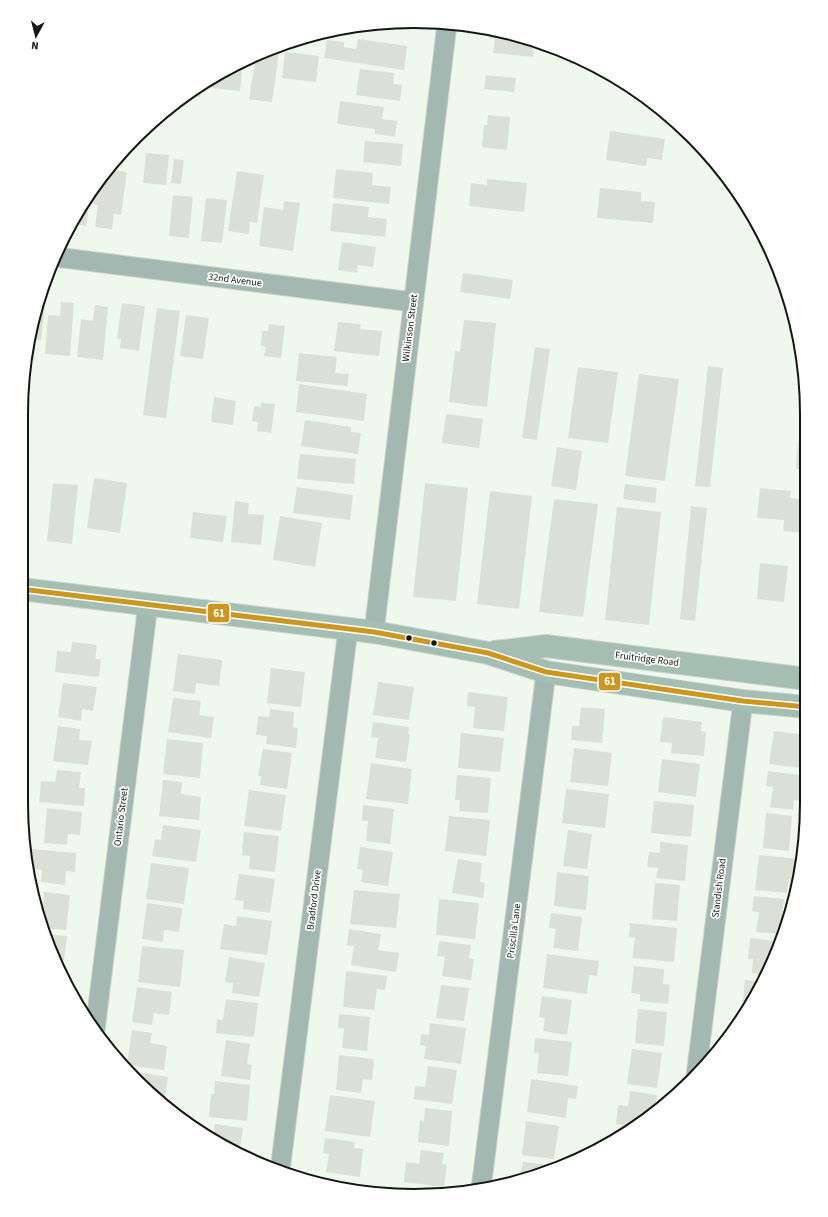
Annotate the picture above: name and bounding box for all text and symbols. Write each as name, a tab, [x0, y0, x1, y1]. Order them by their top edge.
north arrow	[16, 16, 56, 56]
text: N	[30, 38, 39, 53]
street label: 32nd Avenue	[207, 270, 263, 290]
street label: Wilkinson Street	[399, 293, 421, 363]
line badge: 61	[207, 603, 230, 623]
text: 61	[213, 606, 225, 621]
unlabelled marker	[404, 633, 414, 643]
unlabelled marker	[429, 638, 439, 648]
street label: Fruitridge Road	[614, 648, 680, 670]
line badge: 61	[598, 672, 621, 691]
text: 61	[604, 674, 616, 689]
street label: Ontario Street	[110, 786, 132, 847]
street label: Standish Road	[708, 857, 730, 919]
street label: Bradford Drive	[303, 869, 325, 931]
street label: Priscilla Lane	[504, 903, 524, 959]

